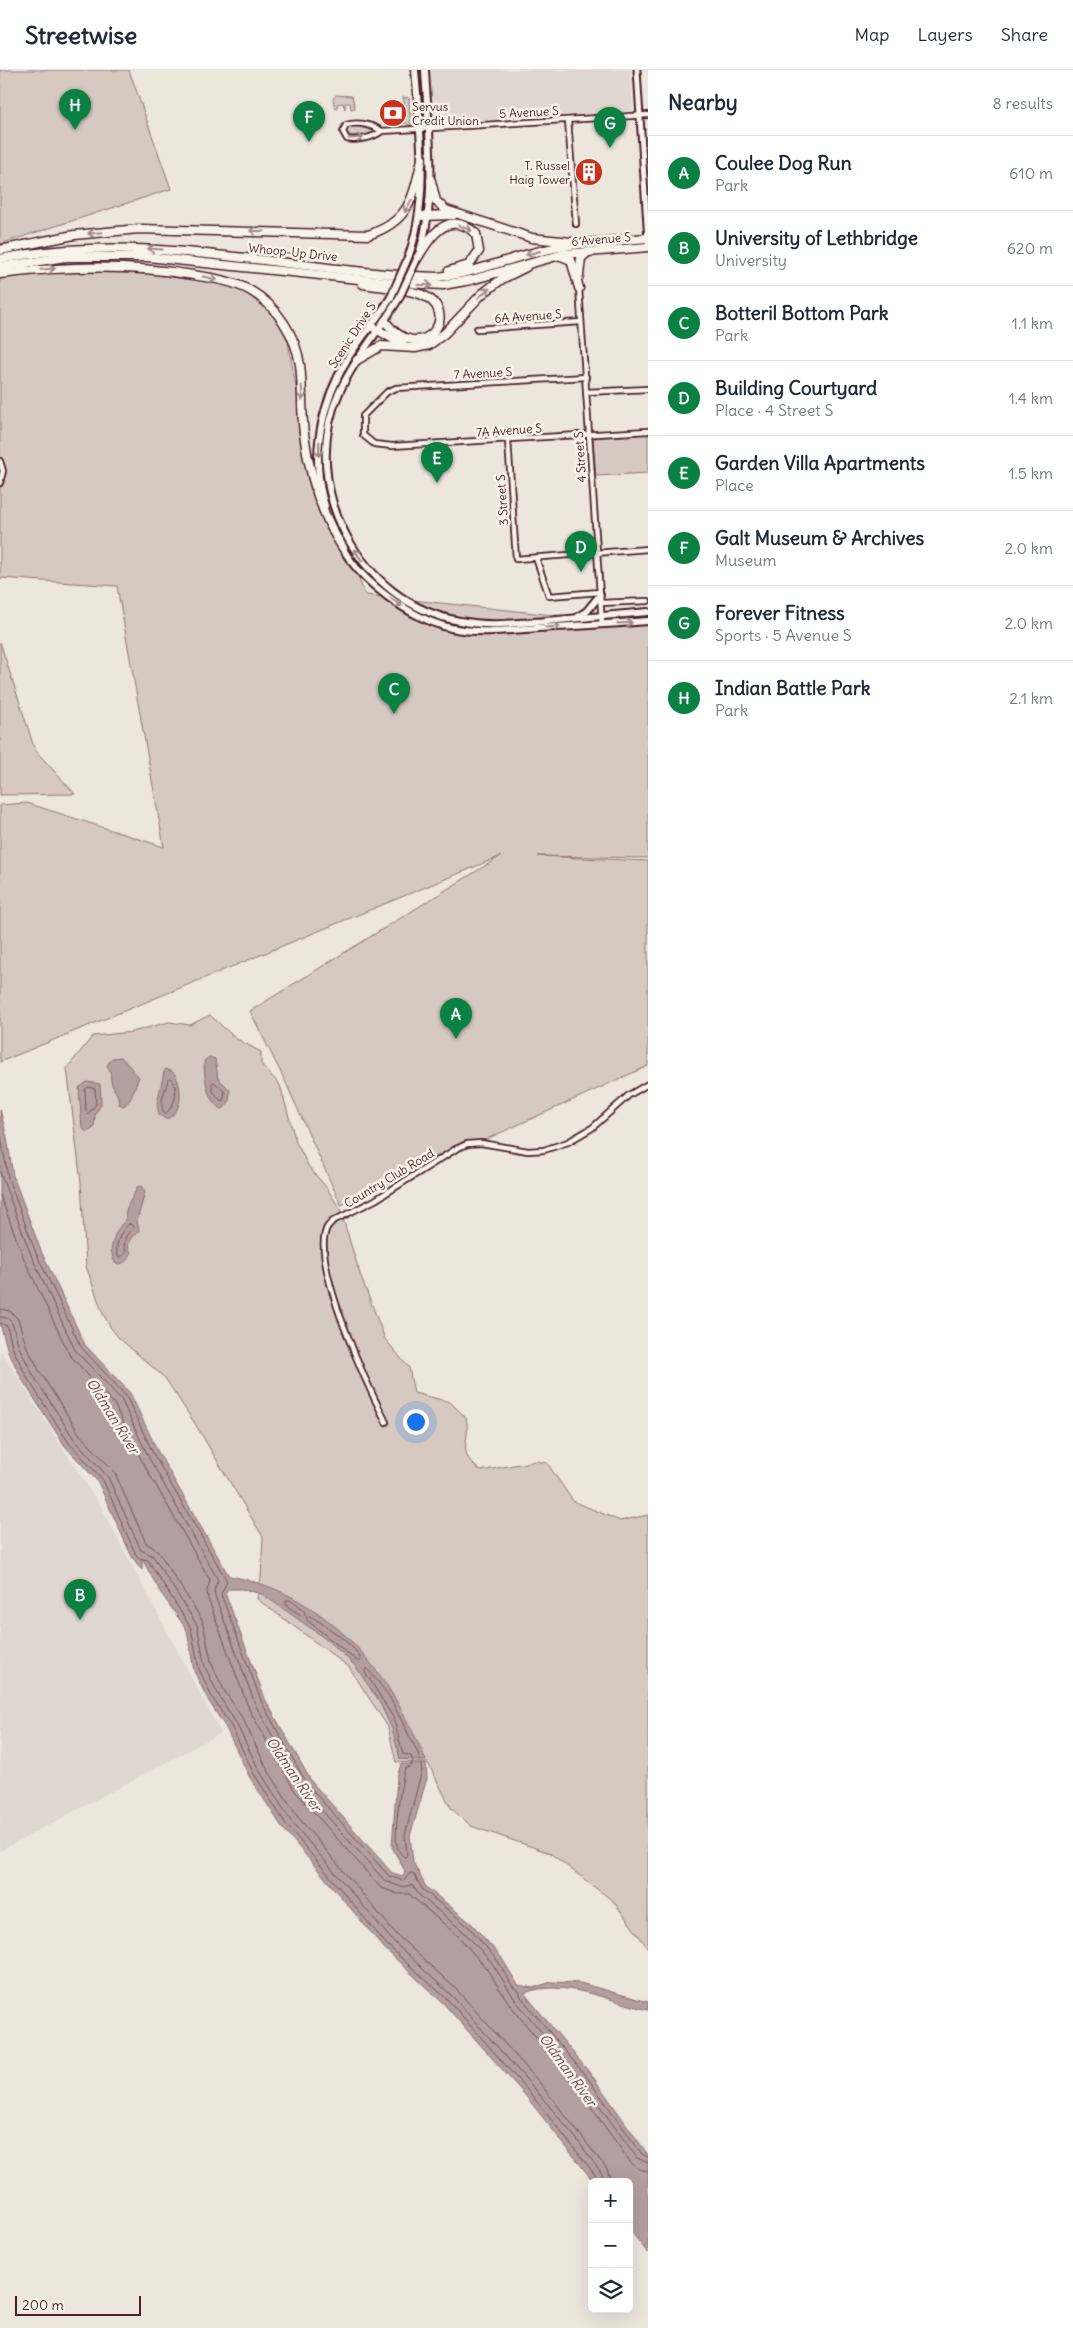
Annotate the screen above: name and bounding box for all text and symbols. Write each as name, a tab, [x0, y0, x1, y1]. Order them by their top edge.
text: Streetwise	[25, 20, 137, 50]
text: Map	[854, 23, 889, 46]
text: Layers	[917, 23, 973, 46]
text: Share	[1001, 23, 1048, 46]
pin: H	[59, 89, 91, 130]
text: Nearby	[668, 89, 738, 116]
text: 8 results	[992, 93, 1053, 113]
bank icon: Servus Credit Union	[378, 98, 408, 128]
place label: Servus Credit Union	[412, 99, 479, 128]
pin: F	[293, 101, 325, 142]
street label: 5 Avenue S	[499, 103, 559, 121]
pin: G	[594, 107, 626, 148]
one-way arrow	[347, 134, 363, 143]
text: Coulee Dog Run	[715, 151, 852, 175]
building icon: T. Russel Haig Tower	[574, 157, 604, 187]
place label: T. Russel Haig Tower	[509, 158, 570, 187]
text: A	[679, 163, 689, 183]
text: 610 m	[1009, 163, 1053, 183]
text: Park	[715, 175, 748, 195]
one-way arrow	[403, 198, 413, 213]
one-way arrow	[457, 223, 472, 233]
one-way arrow	[249, 226, 265, 235]
text: University of Lethbridge	[715, 226, 918, 250]
one-way arrow	[87, 228, 103, 238]
street label: 6 Avenue S	[571, 229, 632, 249]
text: B	[679, 238, 689, 258]
text: 620 m	[1007, 238, 1053, 258]
street label: Whoop-Up Drive	[248, 240, 338, 264]
one-way arrow	[147, 245, 163, 254]
one-way arrow	[525, 249, 541, 259]
text: University	[715, 250, 787, 270]
one-way arrow	[40, 264, 56, 273]
one-way arrow	[202, 274, 218, 283]
one-way arrow	[417, 280, 433, 289]
one-way arrow	[477, 287, 490, 298]
street label: Scenic Drive S	[325, 299, 379, 371]
text: Botteril Bottom Park	[715, 301, 889, 325]
street label: 6A Avenue S	[494, 306, 562, 326]
text: C	[679, 313, 689, 333]
text: 1.1 km	[1012, 313, 1053, 333]
text: Park	[715, 325, 748, 345]
street label: 7 Avenue S	[453, 364, 513, 382]
text: Building Courtyard	[715, 376, 877, 400]
one-way arrow	[297, 385, 306, 401]
text: D	[678, 388, 690, 408]
text: 1.4 km	[1008, 388, 1053, 408]
text: Place · 4 Street S	[715, 400, 833, 420]
street label: 7A Avenue S	[476, 420, 543, 440]
street label: 4 Street S	[571, 431, 589, 483]
one-way arrow	[314, 440, 324, 457]
pin: E	[421, 442, 453, 483]
text: Garden Villa Apartments	[715, 451, 925, 475]
text: E	[679, 463, 689, 483]
text: 1.5 km	[1008, 463, 1053, 483]
street label: 3 Street S	[493, 474, 511, 526]
text: Place	[715, 475, 754, 495]
text: Galt Museum & Archives	[715, 526, 924, 550]
pin: D	[565, 531, 597, 572]
text: F	[679, 538, 689, 558]
text: 2.0 km	[1004, 538, 1053, 558]
one-way arrow	[353, 548, 363, 562]
text: Museum	[715, 550, 777, 570]
one-way arrow	[389, 597, 403, 607]
text: Forever Fitness	[715, 601, 845, 625]
text: G	[678, 613, 690, 633]
text: 2.0 km	[1004, 613, 1053, 633]
one-way arrow	[617, 618, 633, 627]
one-way arrow	[544, 623, 560, 632]
text: Sports · 5 Avenue S	[715, 625, 852, 645]
pin: C	[378, 673, 410, 714]
text: Indian Battle Park	[715, 676, 870, 700]
text: H	[678, 688, 690, 708]
text: 2.1 km	[1009, 688, 1053, 708]
text: Park	[715, 700, 748, 720]
pin: A	[440, 998, 472, 1039]
street label: Country Club Road	[341, 1145, 437, 1211]
water label: Oldman River	[83, 1375, 145, 1459]
your location	[403, 1409, 429, 1435]
pin: B	[64, 1579, 96, 1620]
water label: Oldman River	[262, 1733, 327, 1817]
water label: Oldman River	[535, 2030, 602, 2112]
map controls	[588, 2178, 633, 2313]
button: +	[588, 2178, 633, 2223]
button: −	[588, 2223, 633, 2268]
button: layers	[588, 2268, 633, 2313]
scale bar	[15, 2293, 141, 2316]
text: 200 m	[22, 2296, 64, 2314]

